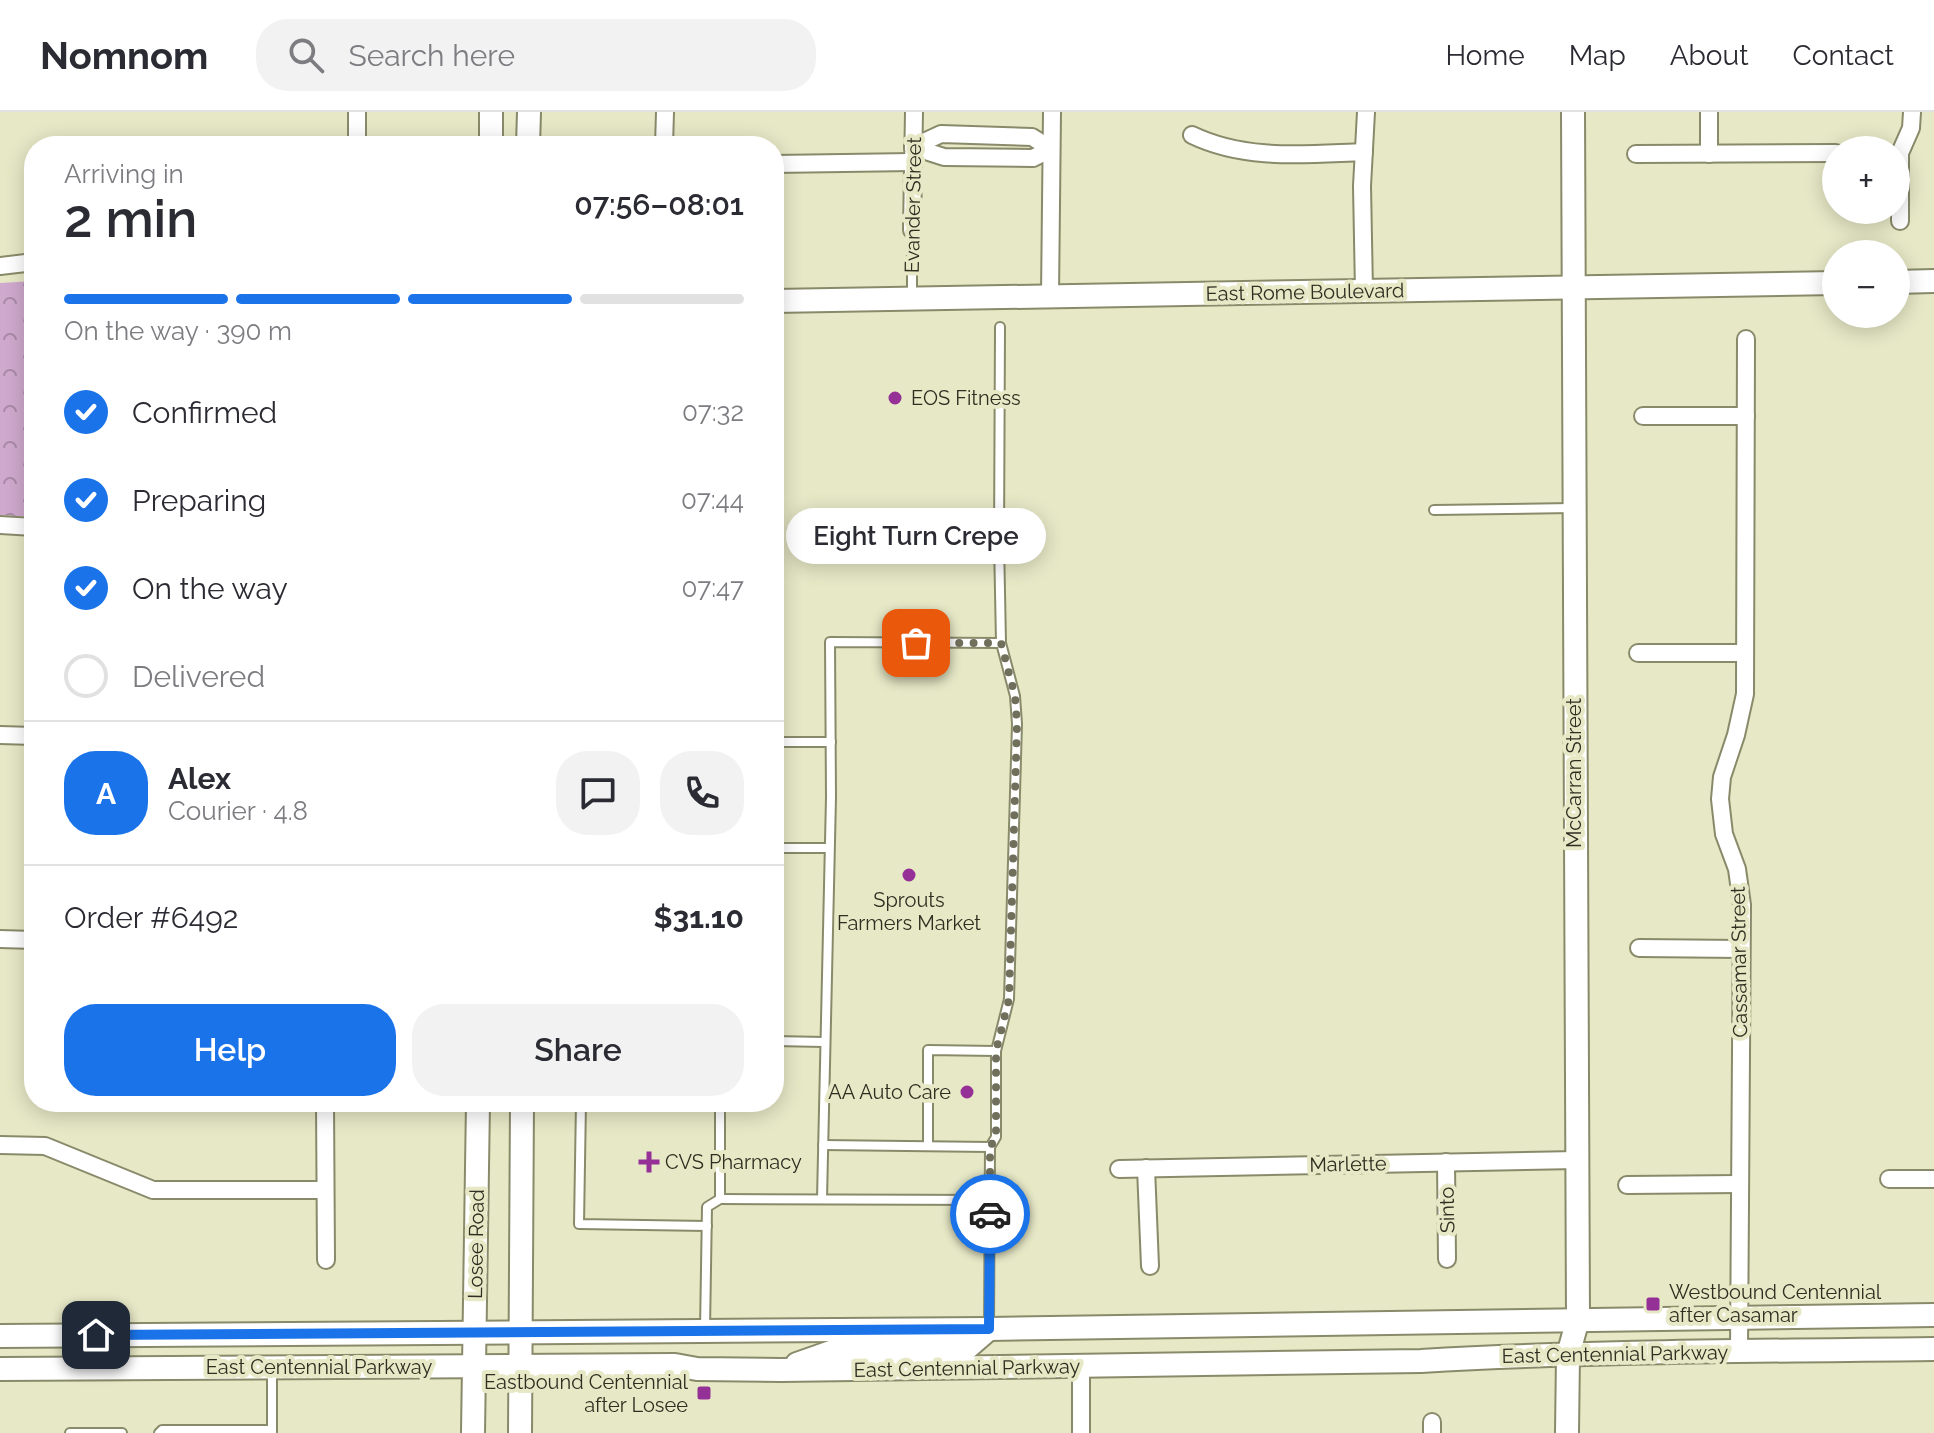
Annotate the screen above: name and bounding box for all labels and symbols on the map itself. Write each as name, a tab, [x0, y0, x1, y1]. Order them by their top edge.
street label: Evander Street	[900, 136, 926, 273]
street label: East Rome Boulevard	[1205, 278, 1405, 306]
place label: EOS Fitness	[911, 386, 1021, 410]
marker: EOS Fitness	[886, 389, 904, 407]
callout: Eight Turn Crepe	[786, 507, 1046, 563]
pin	[882, 609, 950, 677]
street label: McCarran Street	[1562, 698, 1586, 848]
marker: Sprouts Farmers Market	[900, 866, 918, 884]
street label: Cassamar Street	[1726, 886, 1752, 1038]
place label: Sprouts Farmers Market	[837, 888, 981, 935]
place label: AA Auto Care	[828, 1080, 951, 1104]
marker: AA Auto Care	[958, 1083, 976, 1101]
place label: CVS Pharmacy	[665, 1150, 802, 1174]
street label: Marlette	[1309, 1151, 1387, 1177]
marker: CVS Pharmacy	[640, 1153, 658, 1171]
courier	[950, 1174, 1030, 1254]
street label: Sinto	[1435, 1186, 1459, 1233]
street label: Losee Road	[463, 1189, 489, 1299]
place label: Westbound Centennial after Casamar	[1669, 1280, 1882, 1327]
marker: Westbound Centennial after Casamar	[1644, 1295, 1662, 1313]
pin	[62, 1301, 130, 1369]
street label: East Centennial Parkway	[1502, 1340, 1729, 1368]
street label: East Centennial Parkway	[854, 1354, 1081, 1382]
street label: East Centennial Parkway	[206, 1355, 432, 1379]
place label: Eastbound Centennial after Losee	[484, 1370, 689, 1417]
marker: Eastbound Centennial after Losee	[695, 1384, 713, 1402]

